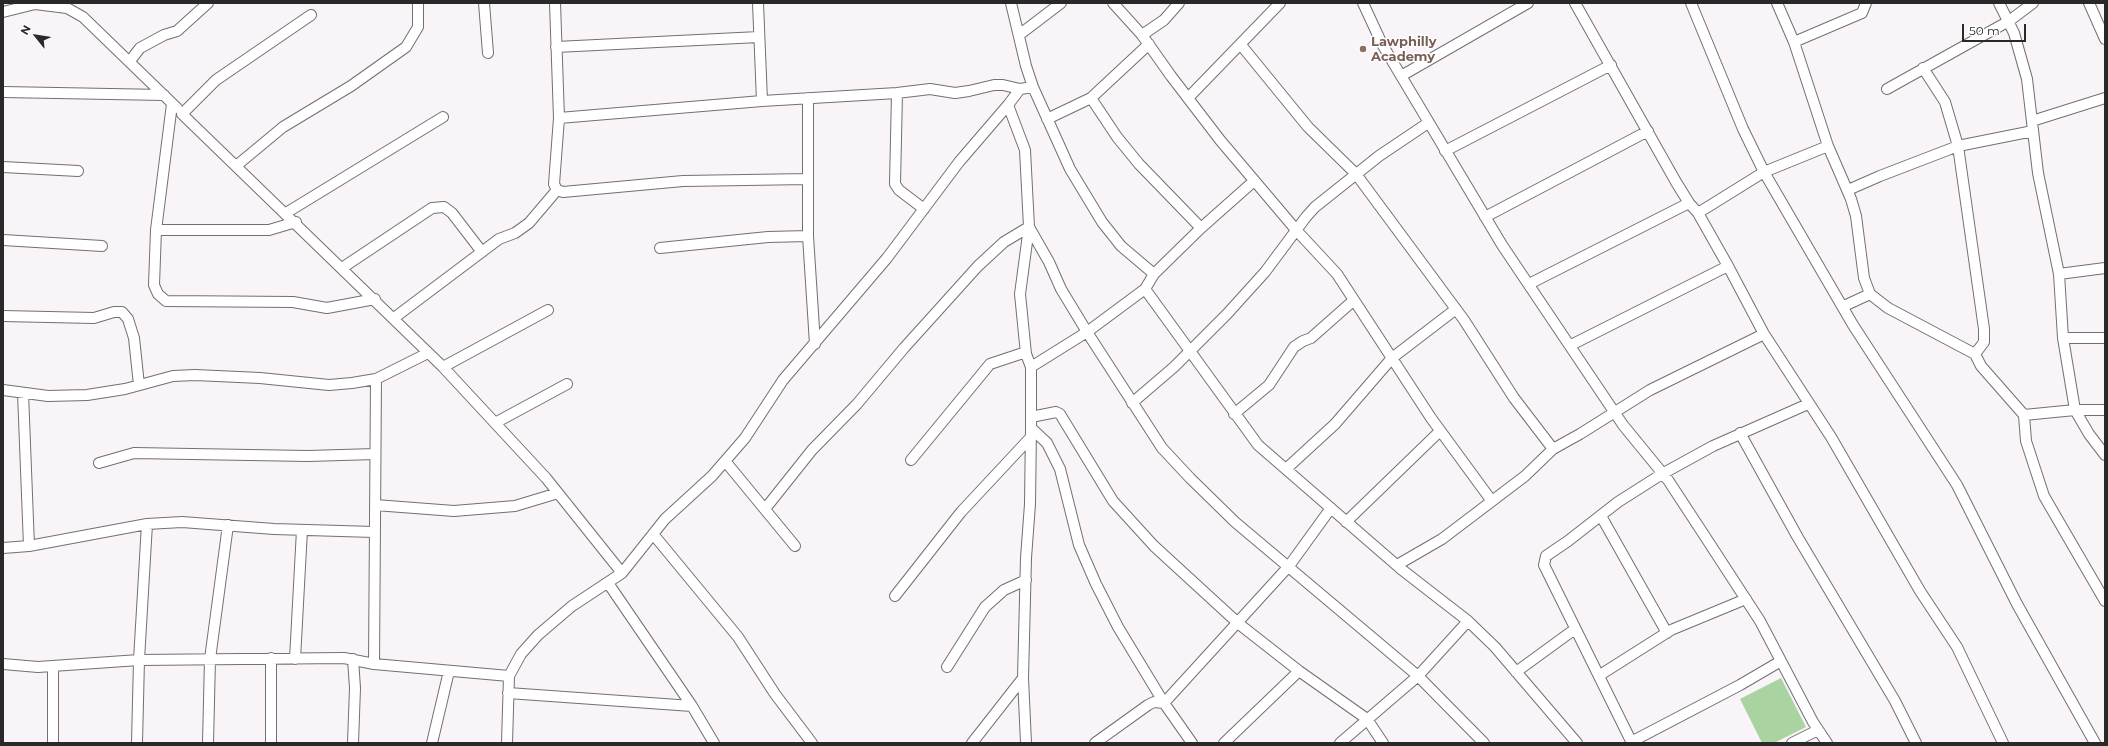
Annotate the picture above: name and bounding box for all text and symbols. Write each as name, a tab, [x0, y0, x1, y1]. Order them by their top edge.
north arrow	[16, 16, 56, 56]
scale bar	[1964, 16, 2028, 42]
text: N	[17, 23, 34, 37]
text: 50 m	[1969, 23, 2000, 38]
place label: Lawphilly Academy	[1371, 34, 1436, 65]
marker: Lawphilly Academy	[1358, 44, 1368, 54]

